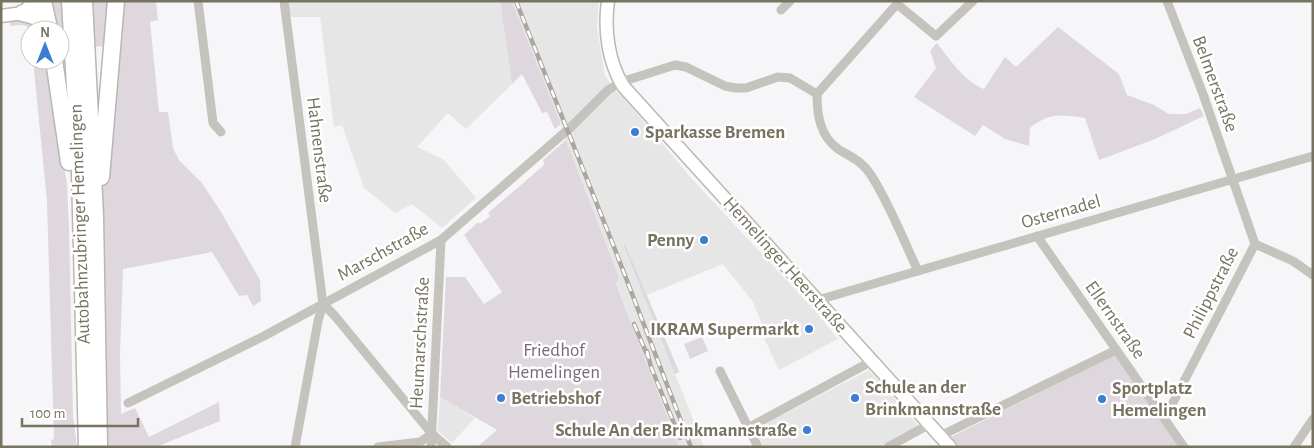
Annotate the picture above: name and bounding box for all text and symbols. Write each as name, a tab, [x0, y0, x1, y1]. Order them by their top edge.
north arrow	[20, 20, 70, 70]
text: N	[40, 26, 50, 40]
street label: Belmerstraße	[1189, 33, 1241, 135]
street label: Hahnenstraße	[303, 96, 335, 204]
street label: Autobahnzubringer Hemelingen	[66, 103, 94, 345]
place label: Sparkasse Bremen	[645, 123, 785, 142]
marker: Sparkasse Bremen	[629, 126, 641, 138]
street label: Osternadel	[1019, 192, 1103, 232]
street label: Hemelinger Heerstraße	[719, 194, 851, 336]
street label: Marschstraße	[334, 219, 432, 285]
place label: Penny	[647, 231, 694, 250]
marker: Penny	[698, 234, 710, 246]
street label: Philippstraße	[1180, 244, 1242, 342]
street label: Heumarschstraße	[407, 277, 433, 409]
street label: Ellernstraße	[1081, 278, 1149, 362]
place label: IKRAM Supermarkt	[650, 320, 800, 339]
marker: IKRAM Supermarkt	[803, 323, 815, 335]
park label: Friedhof Hemelingen	[508, 341, 600, 382]
place label: Schule an der Brinkmannstraße	[865, 378, 1001, 419]
place label: Sportplatz Hemelingen	[1112, 379, 1207, 420]
place label: Betriebshof	[511, 389, 602, 408]
marker: Betriebshof	[495, 392, 507, 404]
marker: Schule an der Brinkmannstraße	[849, 392, 861, 404]
marker: Sportplatz Hemelingen	[1096, 393, 1108, 405]
scale bar	[22, 396, 139, 428]
text: 100 m	[30, 406, 65, 421]
place label: Schule An der Brinkmannstraße	[555, 421, 797, 440]
marker: Schule An der Brinkmannstraße	[801, 424, 813, 436]

